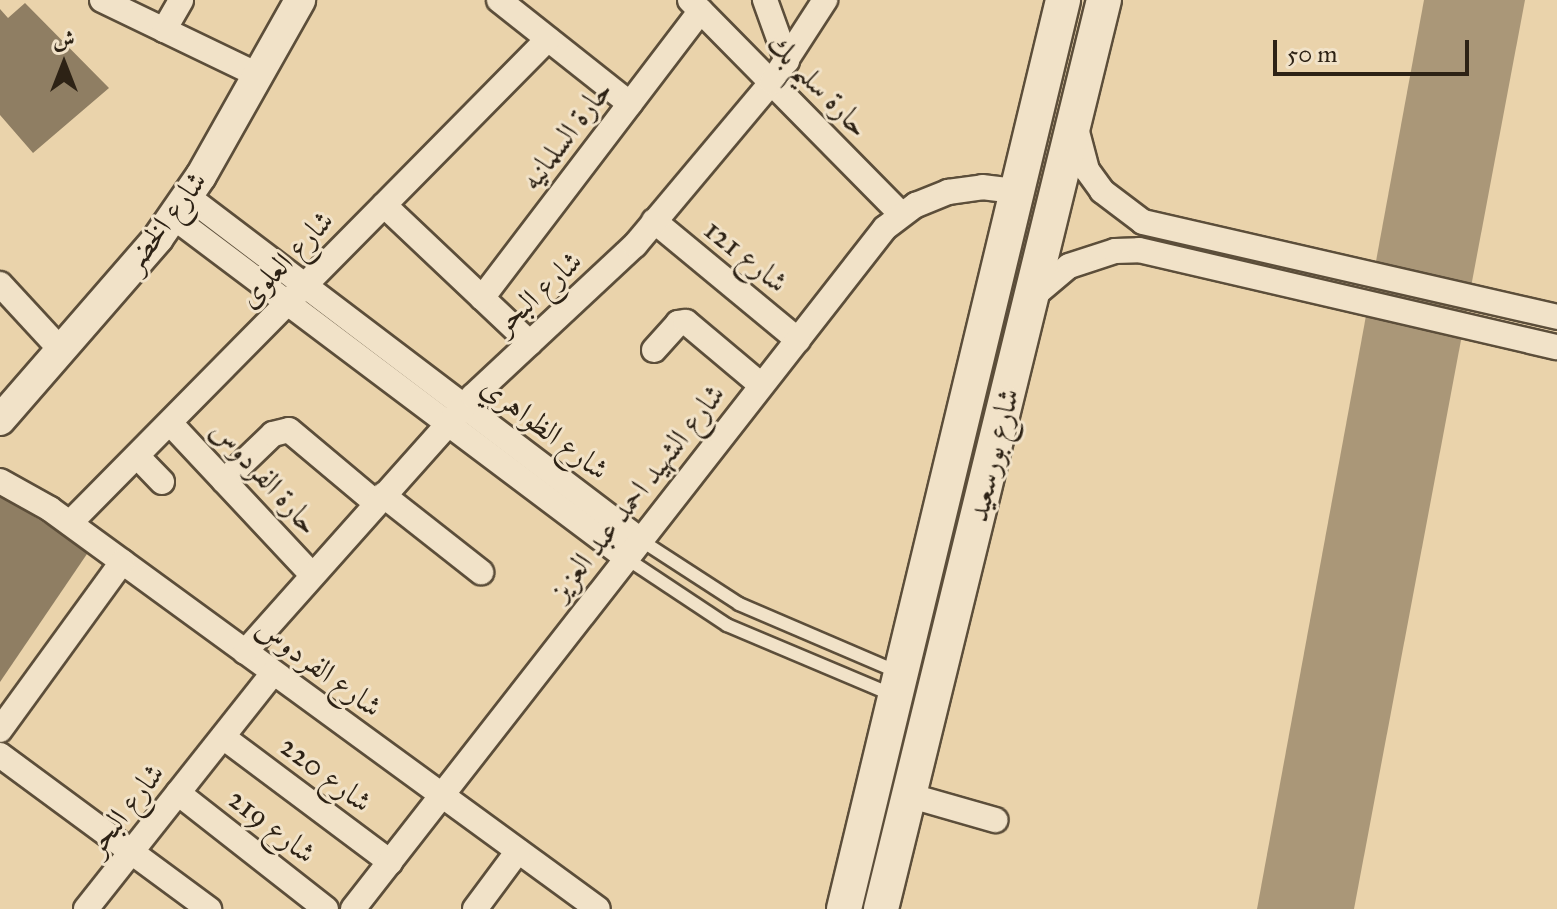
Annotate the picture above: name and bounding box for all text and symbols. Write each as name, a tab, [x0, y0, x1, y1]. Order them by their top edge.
north arrow	[24, 24, 104, 104]
scale bar	[1277, 24, 1473, 74]
text: ش	[53, 26, 75, 53]
street label: حارة سليم بك	[759, 26, 877, 144]
text: 50 m	[1287, 39, 1337, 69]
street label: حارة السلمانيه	[513, 73, 619, 197]
street label: شارع الخضر	[116, 164, 214, 278]
street label: شارع العلوى	[231, 203, 341, 315]
street label: شارع 121	[697, 211, 795, 301]
street label: شارع البحر	[486, 243, 590, 341]
street label: شارع الظواهري	[474, 368, 616, 488]
street label: شارع الشهيد احمد عبد العزيز	[541, 377, 733, 607]
street label: شارع بورسعيد	[959, 385, 1027, 525]
street label: حارة الفردوس	[203, 412, 327, 542]
street label: شارع الفردوس	[249, 609, 389, 725]
street label: شارع 220	[273, 728, 379, 820]
street label: شارع البحر	[78, 756, 172, 862]
street label: شارع 219	[221, 781, 323, 871]

